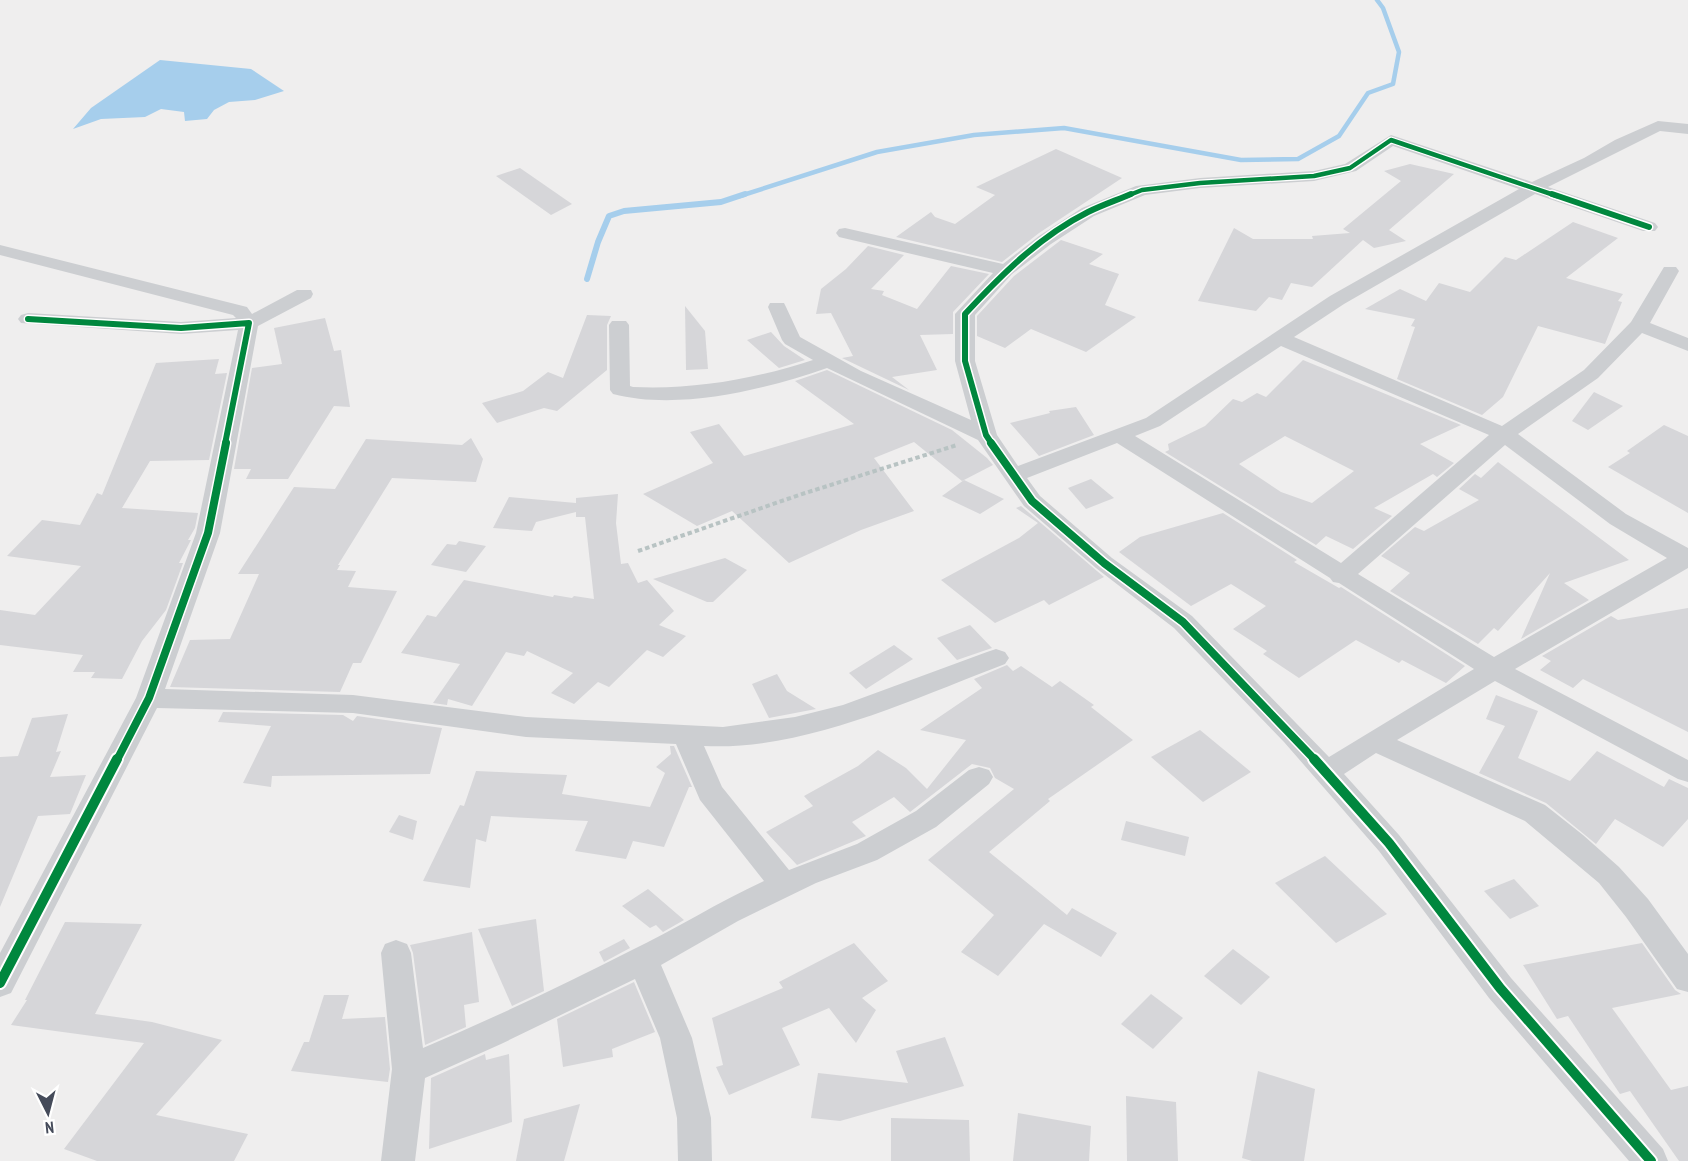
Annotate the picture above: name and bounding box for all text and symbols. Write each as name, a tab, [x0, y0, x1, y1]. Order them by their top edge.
north arrow	[18, 1083, 78, 1143]
text: N	[44, 1118, 55, 1138]

